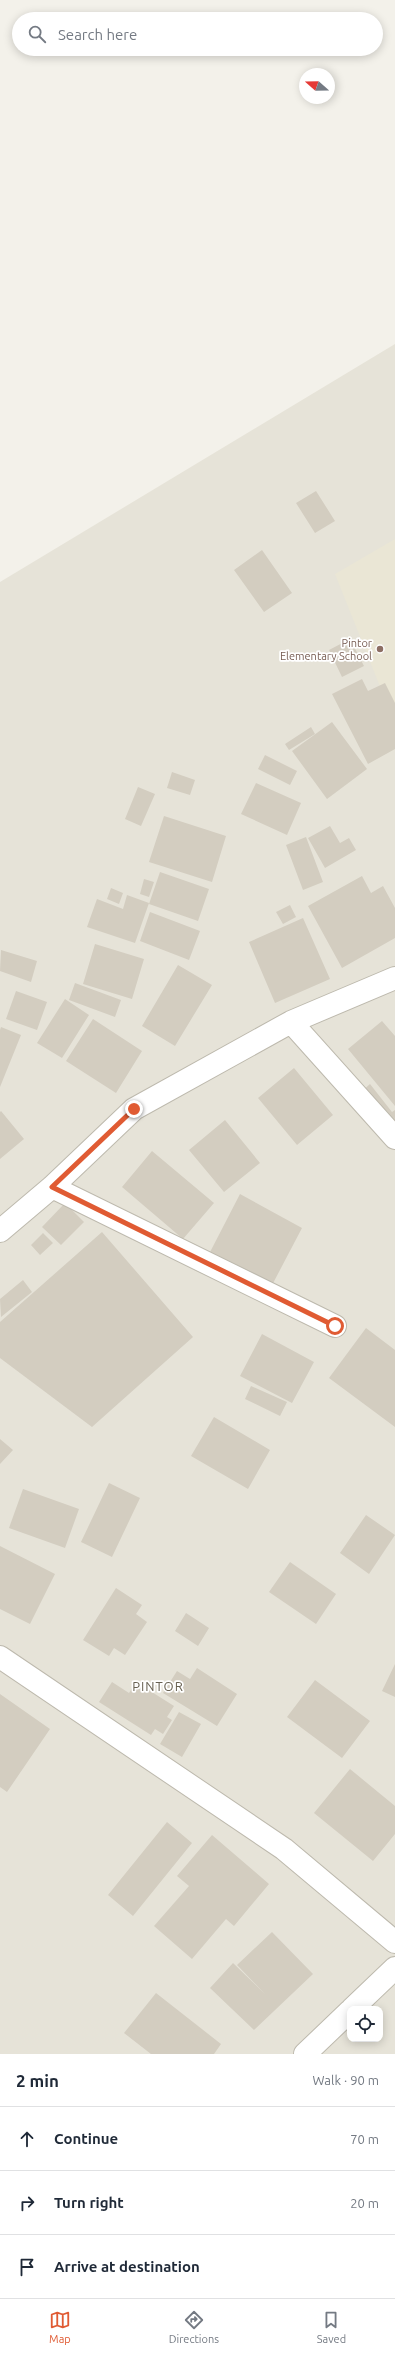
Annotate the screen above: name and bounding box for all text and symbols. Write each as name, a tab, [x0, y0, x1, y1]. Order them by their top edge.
search box	[12, 12, 383, 56]
icon: search	[26, 23, 48, 45]
text: Search here	[58, 26, 137, 43]
north arrow	[299, 68, 335, 104]
place label: Pintor Elementary School	[280, 637, 373, 662]
marker: Pintor Elementary School	[375, 644, 385, 654]
route end	[125, 1100, 143, 1118]
route start	[326, 1317, 344, 1335]
district label: PINTOR	[132, 1679, 184, 1693]
map controls	[347, 2006, 383, 2042]
button: locate	[347, 2006, 383, 2042]
text: 2 min	[16, 2071, 59, 2090]
text: Walk · 90 m	[313, 2073, 379, 2087]
icon: ahead	[16, 2128, 38, 2150]
text: Continue	[54, 2130, 118, 2147]
text: 70 m	[350, 2132, 379, 2146]
icon: right	[16, 2192, 38, 2214]
text: Turn right	[54, 2194, 124, 2211]
text: 20 m	[350, 2196, 379, 2210]
icon: arrive	[16, 2256, 38, 2278]
text: Arrive at destination	[54, 2258, 200, 2275]
tab: Map	[49, 2309, 71, 2345]
tab: Directions	[169, 2309, 219, 2345]
tab: Saved	[317, 2309, 346, 2345]

